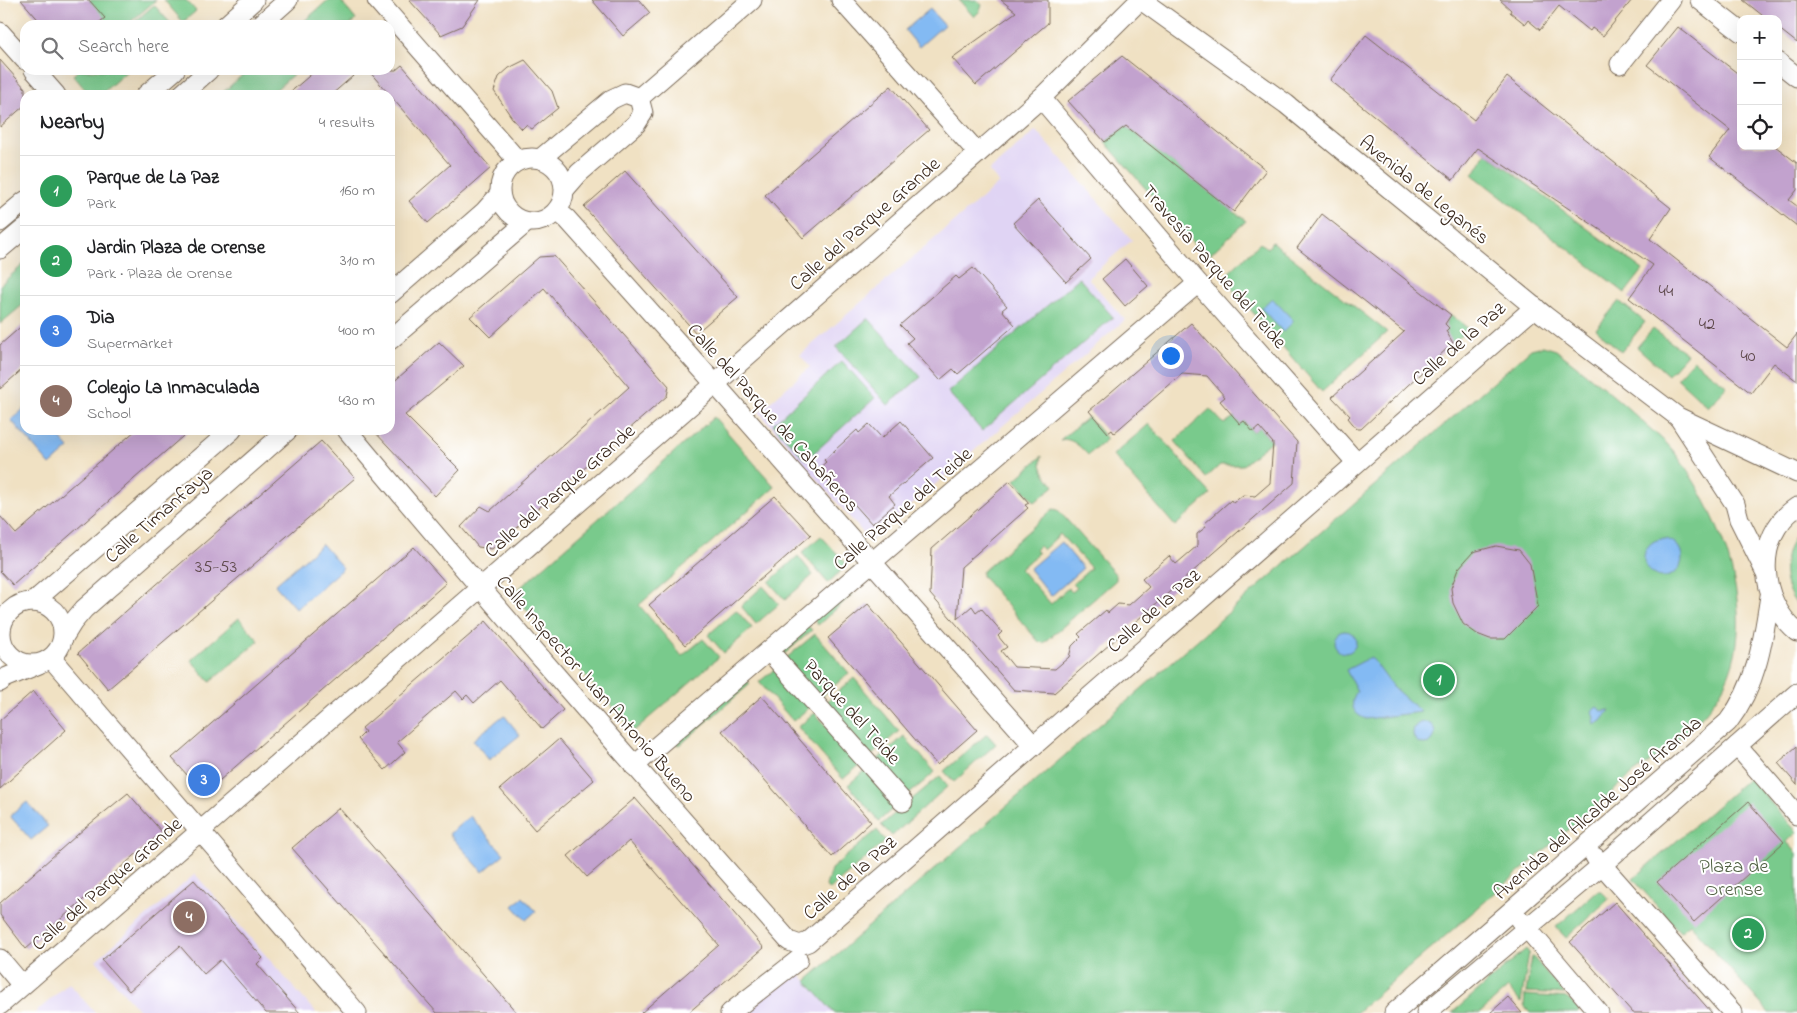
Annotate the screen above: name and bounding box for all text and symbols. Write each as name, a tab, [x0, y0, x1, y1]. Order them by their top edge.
map controls	[1737, 15, 1782, 150]
button: +	[1737, 15, 1782, 60]
search box	[20, 20, 395, 75]
icon: search	[38, 34, 66, 62]
text: Search here	[78, 34, 169, 61]
button: −	[1737, 60, 1782, 105]
button: locate	[1737, 105, 1782, 150]
text: Nearby	[40, 108, 104, 138]
text: 4 results	[319, 111, 375, 135]
street label: Avenida de Leganés	[1351, 129, 1495, 253]
street label: Calle del Parque Grande	[784, 151, 948, 299]
text: Parque de La Paz	[87, 165, 219, 192]
text: 1	[53, 179, 59, 203]
text: 160 m	[340, 179, 375, 203]
street label: Travesía Parque del Teide	[1134, 179, 1293, 356]
text: Park	[87, 192, 116, 216]
text: Jardin Plaza de Orense	[87, 235, 265, 262]
text: 2	[52, 249, 60, 273]
text: 310 m	[340, 249, 375, 273]
text: Park · Plaza de Orense	[87, 262, 232, 286]
house number: 44	[1659, 279, 1674, 305]
street label: Calle de la Paz	[1406, 295, 1514, 394]
text: Dia	[87, 305, 115, 332]
house number: 42	[1699, 312, 1715, 338]
street label: Calle del Parque de Cabañeros	[679, 318, 865, 520]
text: 3	[53, 319, 59, 343]
text: 400 m	[338, 319, 375, 343]
text: Supermarket	[87, 332, 173, 356]
your location	[1158, 343, 1184, 369]
house number: 40	[1740, 344, 1756, 370]
text: Colegio La Inmaculada	[87, 375, 260, 402]
text: 4	[53, 389, 59, 413]
text: 430 m	[338, 389, 375, 413]
text: School	[87, 402, 131, 426]
street label: Calle del Parque Grande	[479, 418, 643, 566]
street label: Calle Parque del Teide	[828, 441, 980, 579]
street label: Calle Timanfaya	[99, 460, 220, 571]
house number: 35-53	[195, 555, 237, 581]
street label: Calle de la Paz	[1101, 562, 1209, 661]
street label: Calle Inspector Juan Antonio Bueno	[488, 569, 702, 810]
street label: Parque del Teide	[796, 653, 907, 772]
pin: 1	[1423, 661, 1455, 699]
street label: Avenida del Alcalde José Aranda	[1488, 710, 1709, 908]
pin: 3	[188, 761, 220, 799]
street label: Calle del Parque Grande	[26, 811, 190, 959]
street label: Calle de la Paz	[797, 829, 905, 928]
park label: Plaza de Orense	[1700, 853, 1768, 905]
pin: 4	[173, 898, 205, 936]
pin: 2	[1732, 915, 1764, 953]

